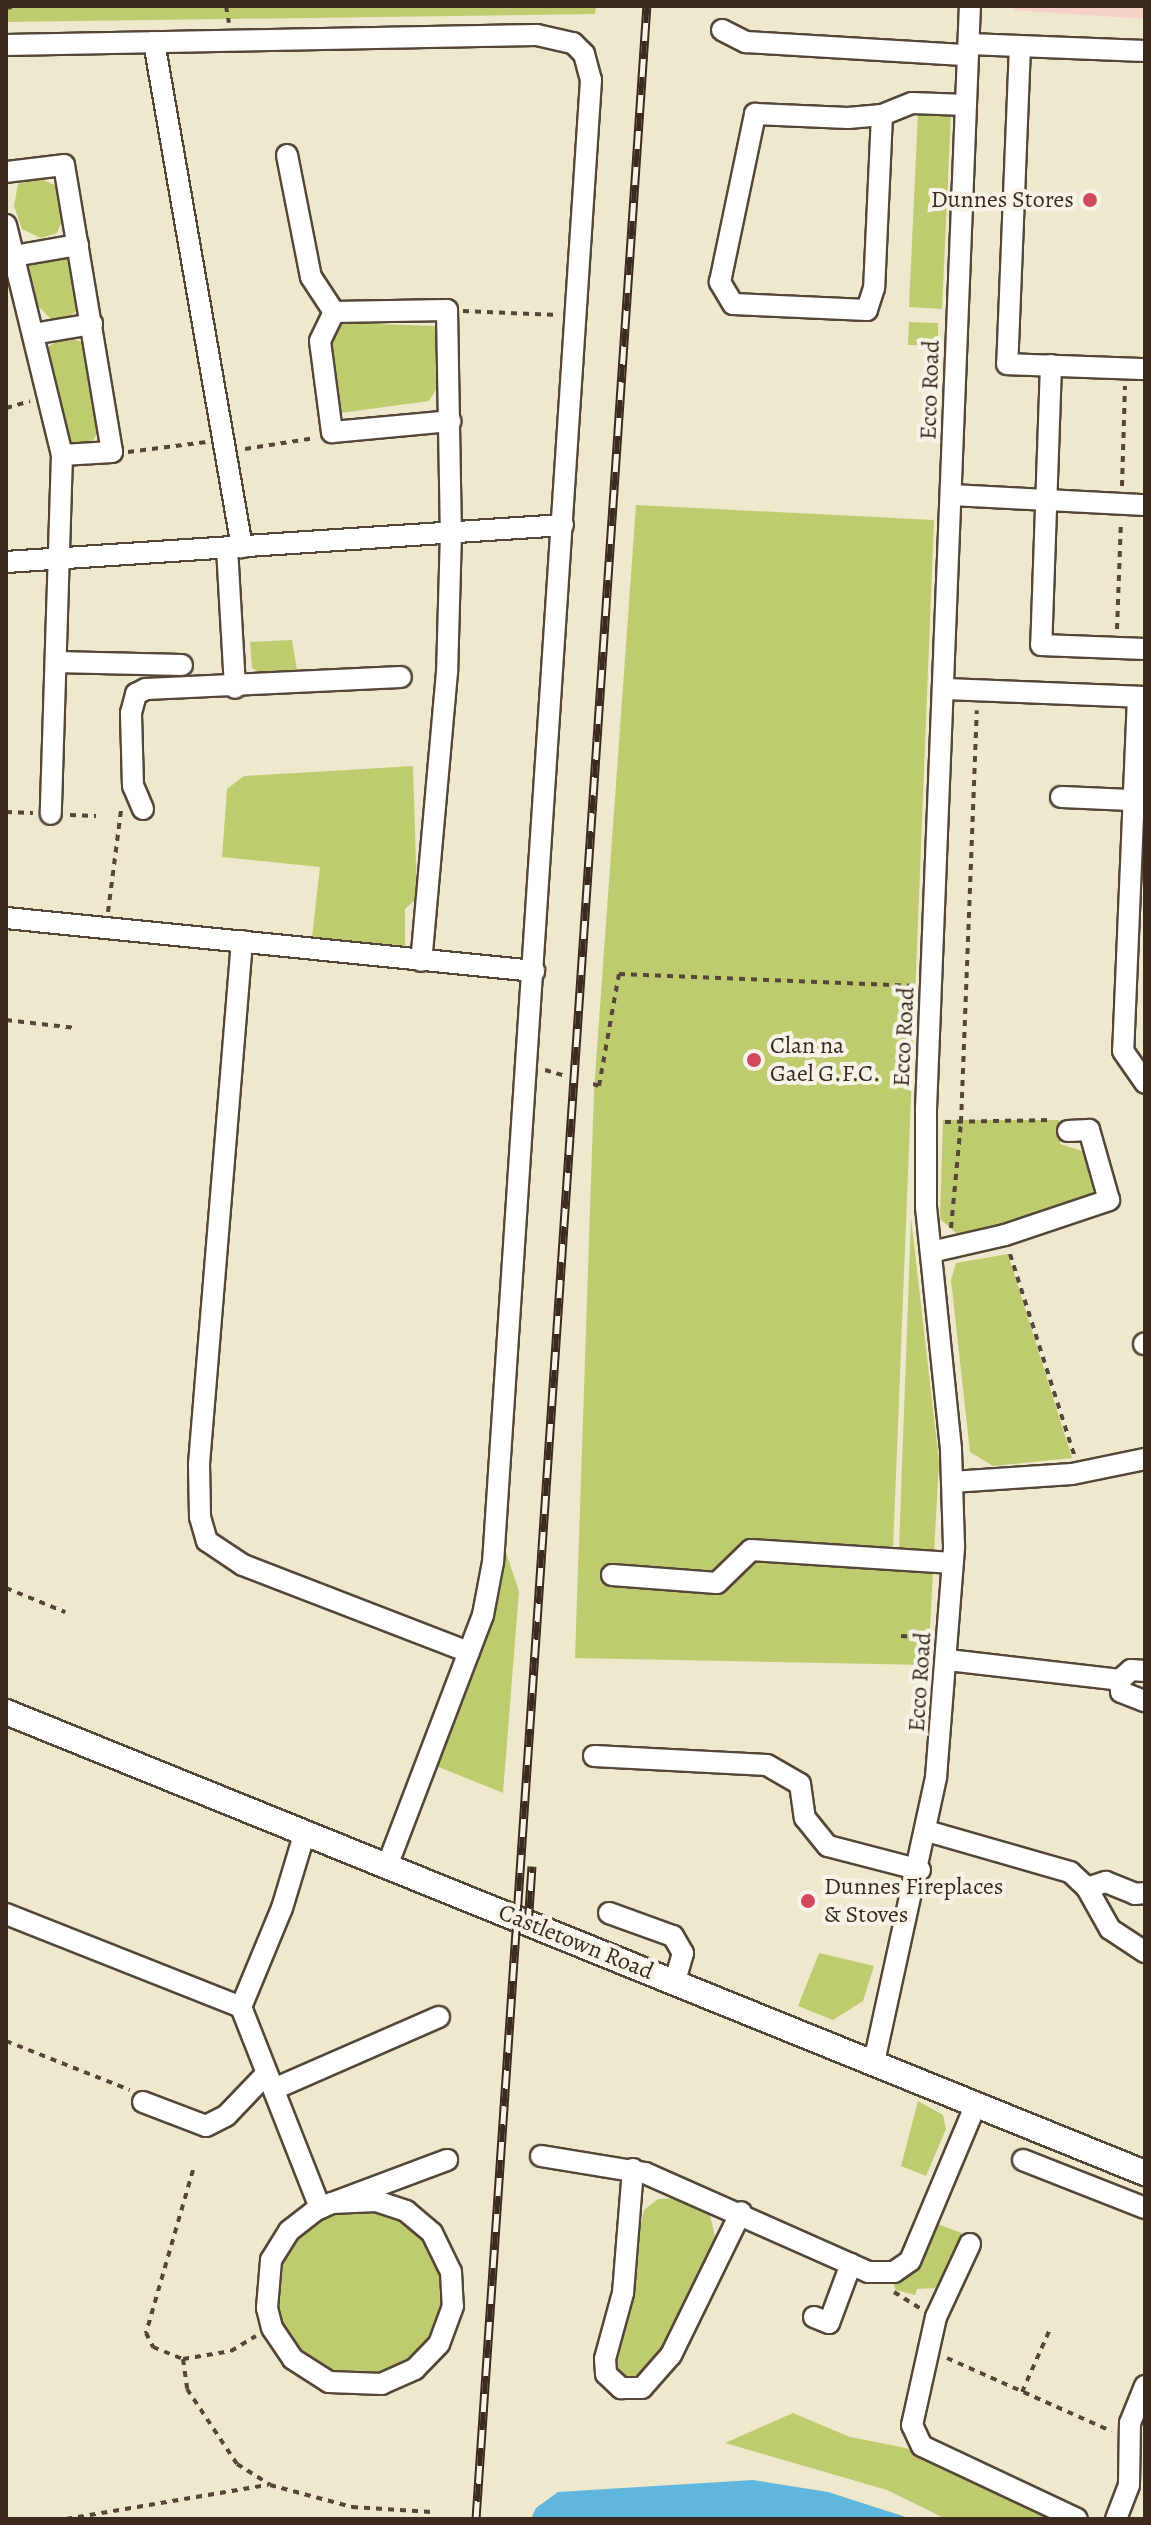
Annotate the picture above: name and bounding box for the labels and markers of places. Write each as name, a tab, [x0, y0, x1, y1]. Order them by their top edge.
place label: Dunnes Stores	[931, 186, 1074, 214]
marker: Dunnes Stores	[1081, 191, 1099, 209]
place label: Clan na Gael G.F.C.	[770, 1032, 880, 1088]
marker: Clan na Gael G.F.C.	[745, 1051, 763, 1069]
place label: Dunnes Fireplaces & Stoves	[824, 1873, 1004, 1929]
marker: Dunnes Fireplaces & Stoves	[799, 1892, 817, 1910]

